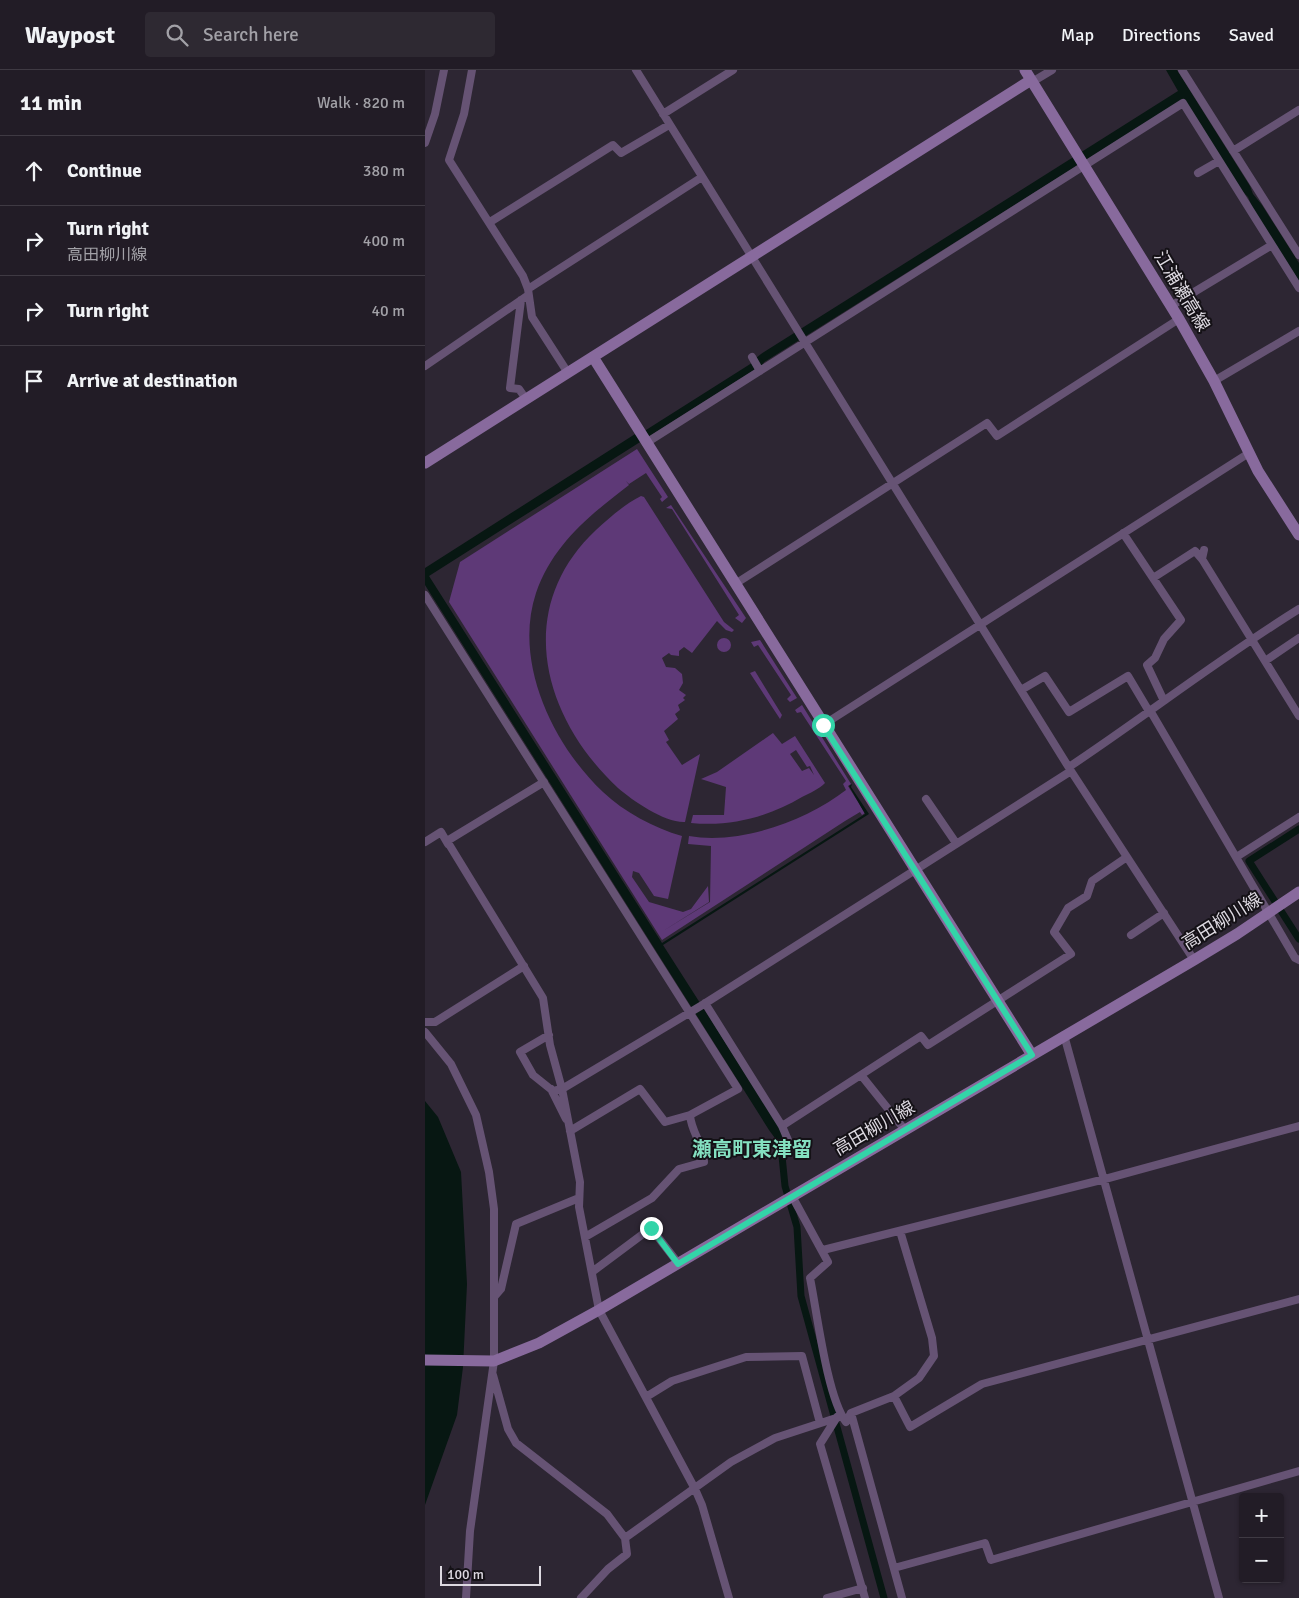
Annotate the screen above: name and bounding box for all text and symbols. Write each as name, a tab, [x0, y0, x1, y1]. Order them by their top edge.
search box	[145, 12, 495, 57]
text: Waypost	[25, 20, 115, 50]
icon: search	[163, 21, 191, 49]
text: Search here	[203, 23, 299, 47]
text: Map	[1061, 24, 1094, 46]
text: Directions	[1122, 24, 1201, 46]
text: Saved	[1229, 24, 1274, 46]
text: 11 min	[20, 90, 82, 116]
text: Walk · 820 m	[317, 93, 405, 113]
icon: ahead	[20, 157, 48, 185]
text: Continue	[67, 159, 142, 183]
text: 380 m	[363, 161, 405, 181]
text: Turn right	[67, 217, 149, 241]
icon: right	[20, 227, 48, 255]
text: 400 m	[363, 231, 405, 251]
text: 高田柳川線	[67, 245, 147, 265]
street label: 江浦瀬高線	[1149, 247, 1215, 335]
icon: right	[20, 297, 48, 325]
text: Turn right	[67, 299, 149, 323]
text: 40 m	[371, 301, 405, 321]
icon: arrive	[20, 367, 48, 395]
text: Arrive at destination	[67, 369, 238, 393]
route start	[812, 714, 835, 737]
street label: 高田柳川線	[1178, 888, 1266, 954]
street label: 高田柳川線	[830, 1096, 918, 1160]
district label: 瀬高町東津留	[692, 1137, 812, 1162]
route end	[640, 1217, 663, 1240]
map controls	[1239, 1493, 1284, 1583]
button: +	[1239, 1493, 1284, 1538]
button: −	[1239, 1538, 1284, 1583]
scale bar	[440, 1563, 541, 1586]
text: 100 m	[447, 1566, 484, 1583]

